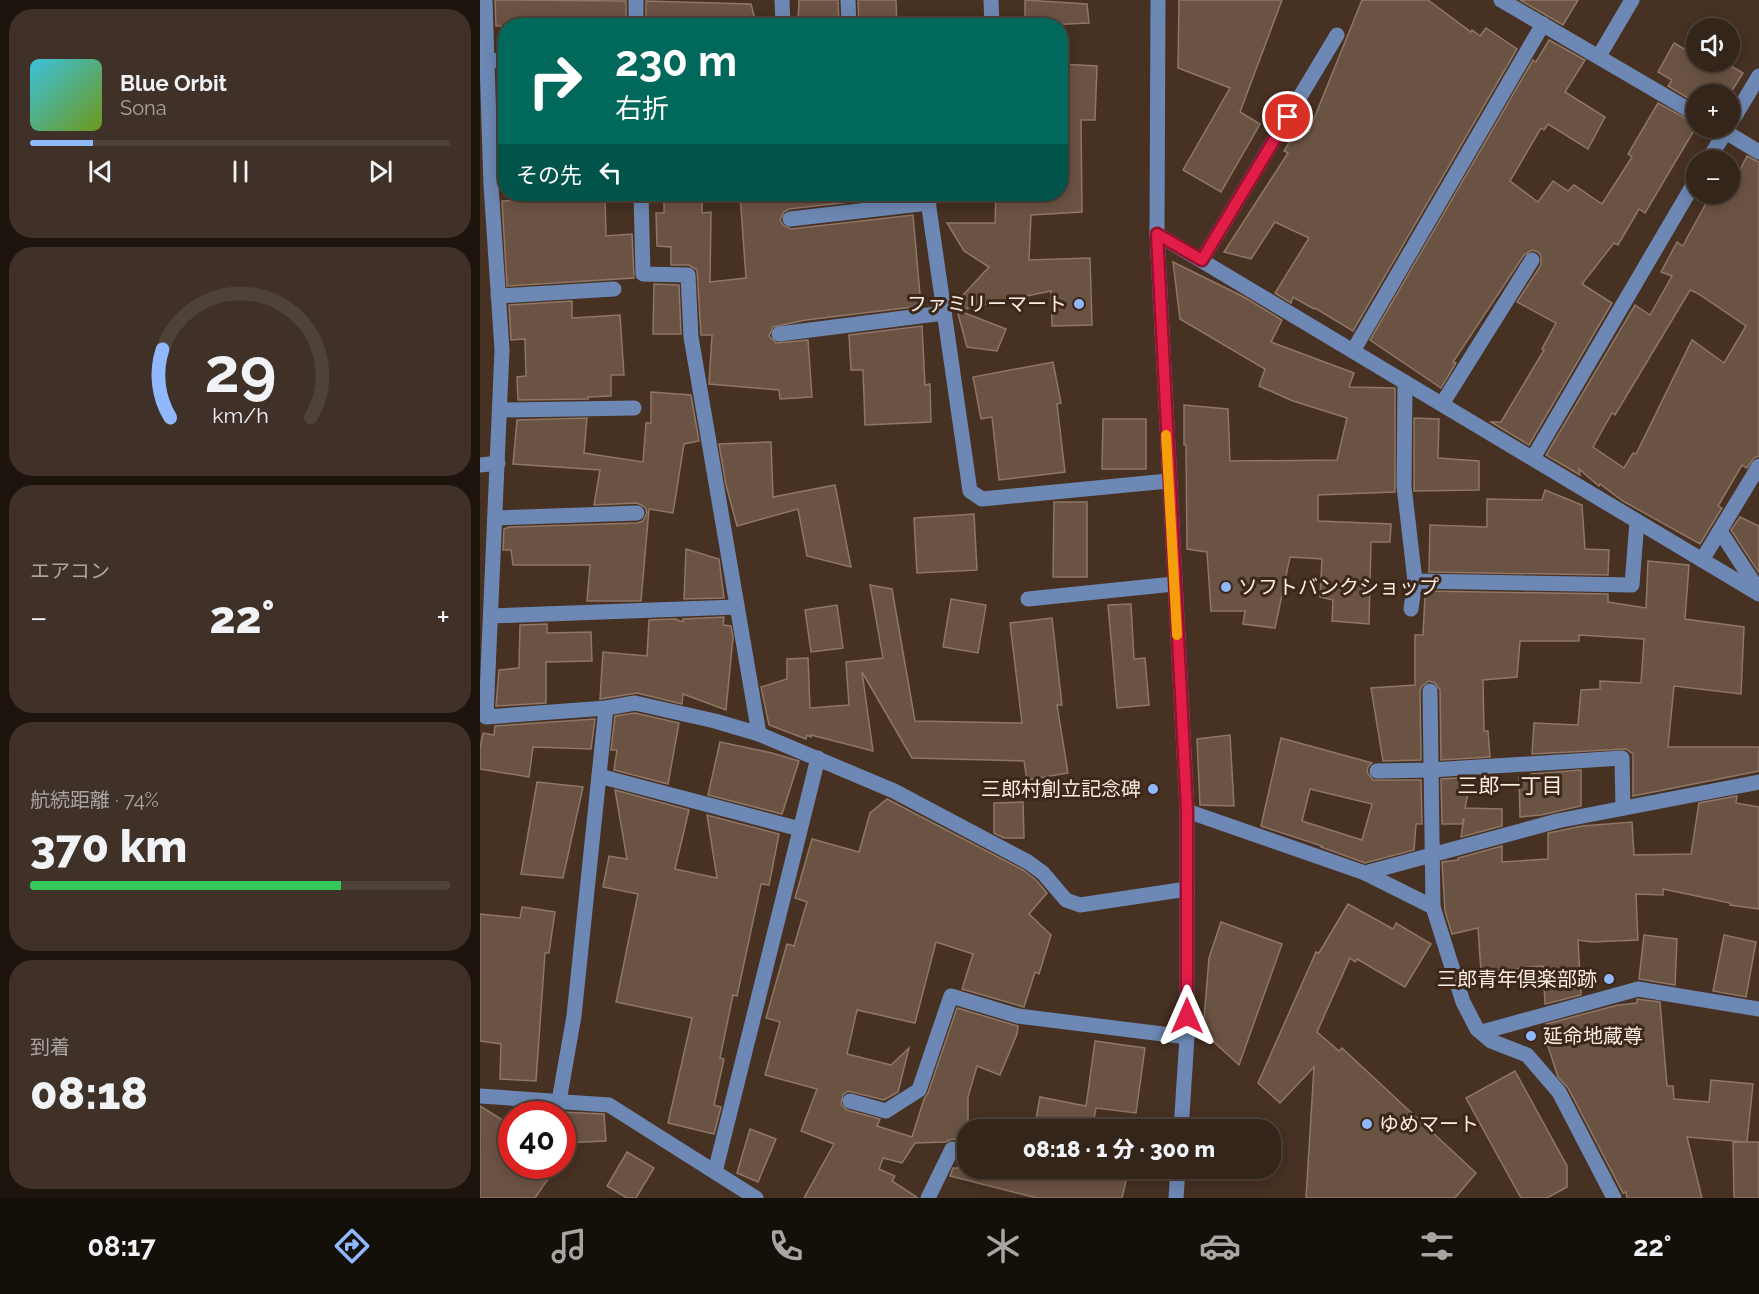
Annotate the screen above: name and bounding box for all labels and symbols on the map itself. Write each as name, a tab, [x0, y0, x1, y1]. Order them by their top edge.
pin	[1262, 91, 1313, 142]
place label: ファミリーマート	[907, 292, 1067, 316]
marker: ファミリーマート	[1072, 297, 1086, 311]
place label: ソフトバンクショップ	[1238, 575, 1439, 599]
marker: ソフトバンクショップ	[1219, 580, 1233, 594]
district label: 三郎一丁目	[1458, 773, 1563, 798]
place label: 三郎村創立記念碑	[981, 777, 1141, 801]
marker: 三郎村創立記念碑	[1146, 782, 1160, 796]
place label: 三郎青年倶楽部跡	[1437, 967, 1597, 991]
marker: 三郎青年倶楽部跡	[1602, 972, 1616, 986]
position arrow	[1155, 984, 1219, 1048]
place label: 延命地蔵尊	[1543, 1024, 1643, 1048]
marker: 延命地蔵尊	[1524, 1029, 1538, 1043]
speed limit sign: 40	[498, 1101, 576, 1179]
place label: ゆめマート	[1379, 1112, 1479, 1136]
marker: ゆめマート	[1360, 1117, 1374, 1131]

